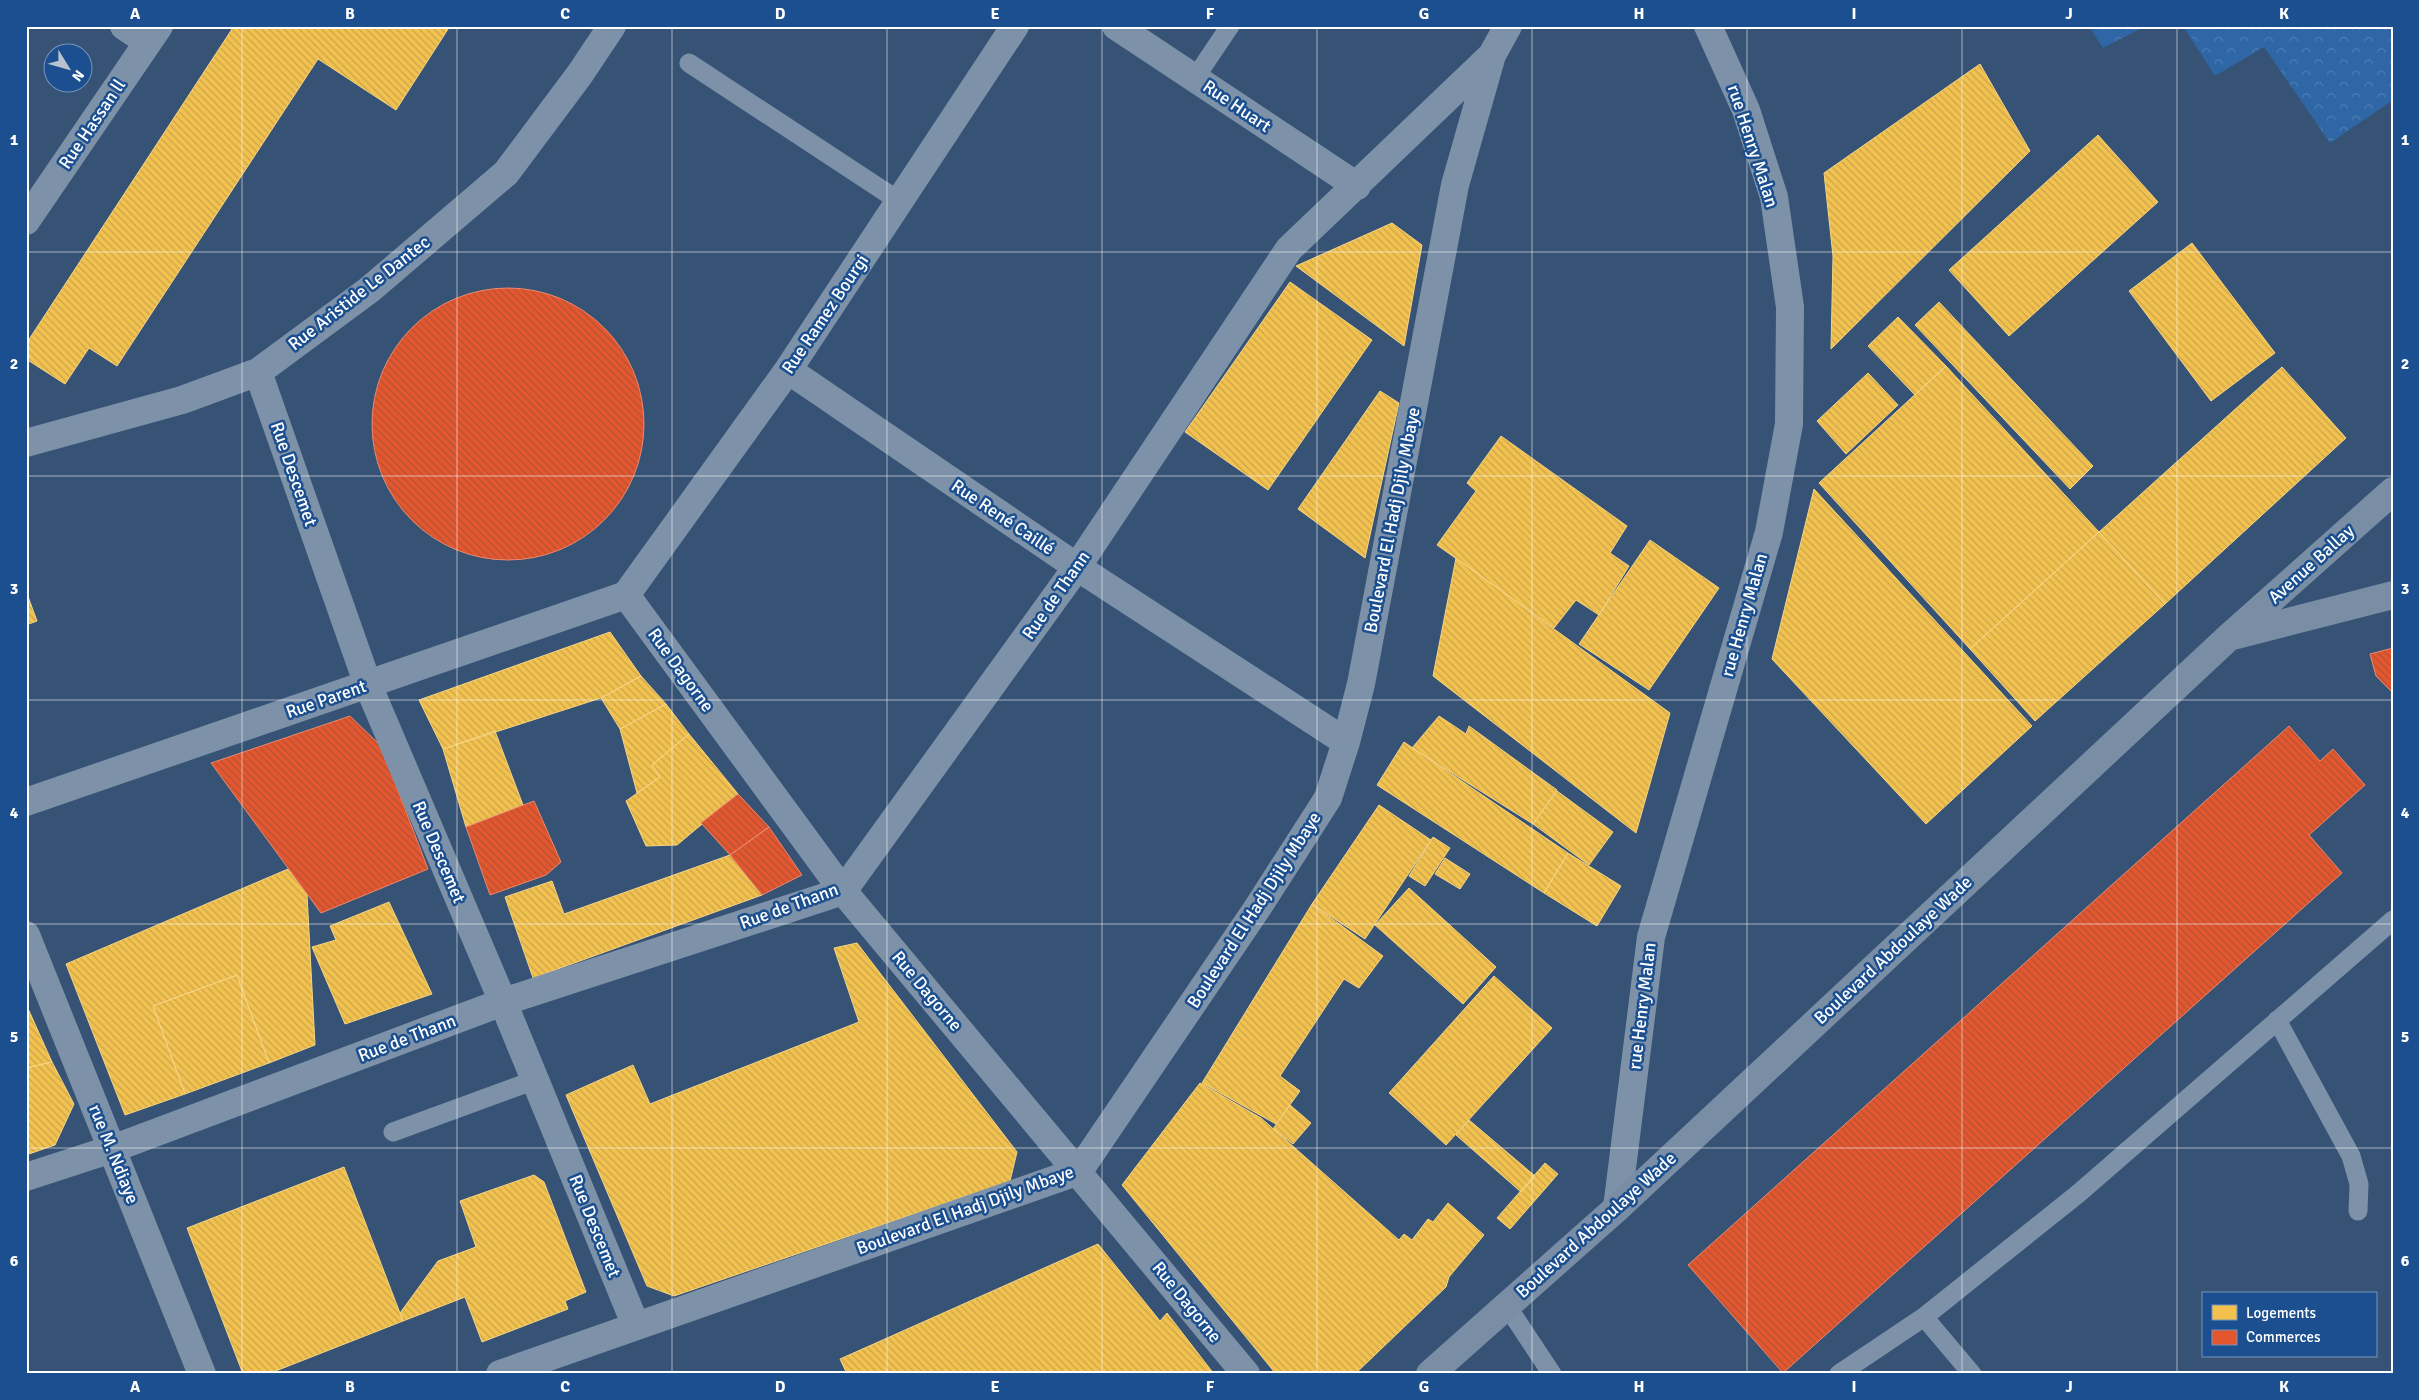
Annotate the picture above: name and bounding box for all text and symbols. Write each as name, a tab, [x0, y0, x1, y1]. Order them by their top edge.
text: A	[130, 4, 141, 24]
text: B	[345, 4, 355, 24]
text: C	[560, 4, 570, 24]
text: D	[775, 4, 786, 24]
text: E	[990, 4, 1000, 24]
text: F	[1206, 4, 1215, 24]
text: G	[1419, 4, 1429, 24]
text: H	[1634, 4, 1644, 24]
text: I	[1851, 4, 1857, 24]
text: J	[2065, 4, 2073, 24]
text: K	[2279, 4, 2289, 24]
north arrow	[42, 42, 92, 92]
text: N	[68, 67, 88, 85]
street label: Rue Hassan ll	[54, 75, 130, 173]
street label: Rue Huart	[1199, 75, 1275, 137]
street label: rue Henry Malan	[1723, 82, 1783, 210]
text: 1	[10, 130, 19, 150]
text: 1	[2401, 130, 2410, 150]
street label: Rue Aristide Le Dantec	[284, 231, 434, 355]
street label: Rue Ramez Bourgi	[777, 250, 873, 378]
text: 2	[10, 354, 18, 374]
text: 2	[2401, 354, 2409, 374]
street label: Boulevard El Hadj Djily Mbaye	[1359, 405, 1425, 635]
street label: Rue Descemet	[266, 419, 322, 529]
street label: Rue René Caillé	[947, 474, 1059, 560]
street label: Avenue Ballay	[2264, 519, 2359, 608]
street label: Rue de Thann	[1017, 546, 1095, 644]
street label: rue Henry Malan	[1716, 551, 1772, 679]
text: 3	[10, 579, 18, 599]
text: 3	[2401, 579, 2409, 599]
street label: Rue Dagorne	[643, 624, 719, 716]
street label: Rue Parent	[283, 675, 369, 723]
street label: Rue Descemet	[408, 798, 470, 906]
text: 4	[10, 803, 19, 823]
text: 4	[2401, 803, 2410, 823]
street label: Boulevard El Hadj Djily Mbaye	[1182, 808, 1326, 1012]
street label: Boulevard Abdoulaye Wade	[1809, 871, 1977, 1029]
street label: Rue de Thann	[737, 878, 841, 934]
street label: rue Henry Malan	[1623, 941, 1661, 1071]
street label: Rue Dagorne	[887, 946, 967, 1036]
street label: Rue de Thann	[355, 1009, 459, 1067]
text: 5	[10, 1027, 18, 1047]
text: 5	[2401, 1027, 2409, 1047]
street label: rue M. Ndiaye	[84, 1101, 144, 1207]
street label: Boulevard Abdoulaye Wade	[1511, 1147, 1681, 1303]
street label: Boulevard El Hadj Djily Mbaye	[853, 1160, 1077, 1260]
street label: Rue Descemet	[564, 1171, 626, 1281]
text: 6	[10, 1251, 19, 1271]
text: 6	[2401, 1251, 2410, 1271]
street label: Rue Dagorne	[1148, 1257, 1226, 1347]
legend	[2202, 1292, 2376, 1358]
text: Logements	[2246, 1304, 2317, 1322]
text: Commerces	[2246, 1328, 2321, 1346]
text: A	[130, 1377, 141, 1397]
text: B	[345, 1377, 355, 1397]
text: C	[560, 1377, 570, 1397]
text: D	[775, 1377, 786, 1397]
text: E	[990, 1377, 1000, 1397]
text: F	[1206, 1377, 1215, 1397]
text: G	[1419, 1377, 1429, 1397]
text: H	[1634, 1377, 1644, 1397]
text: I	[1851, 1377, 1857, 1397]
text: J	[2065, 1377, 2073, 1397]
text: K	[2279, 1377, 2289, 1397]

